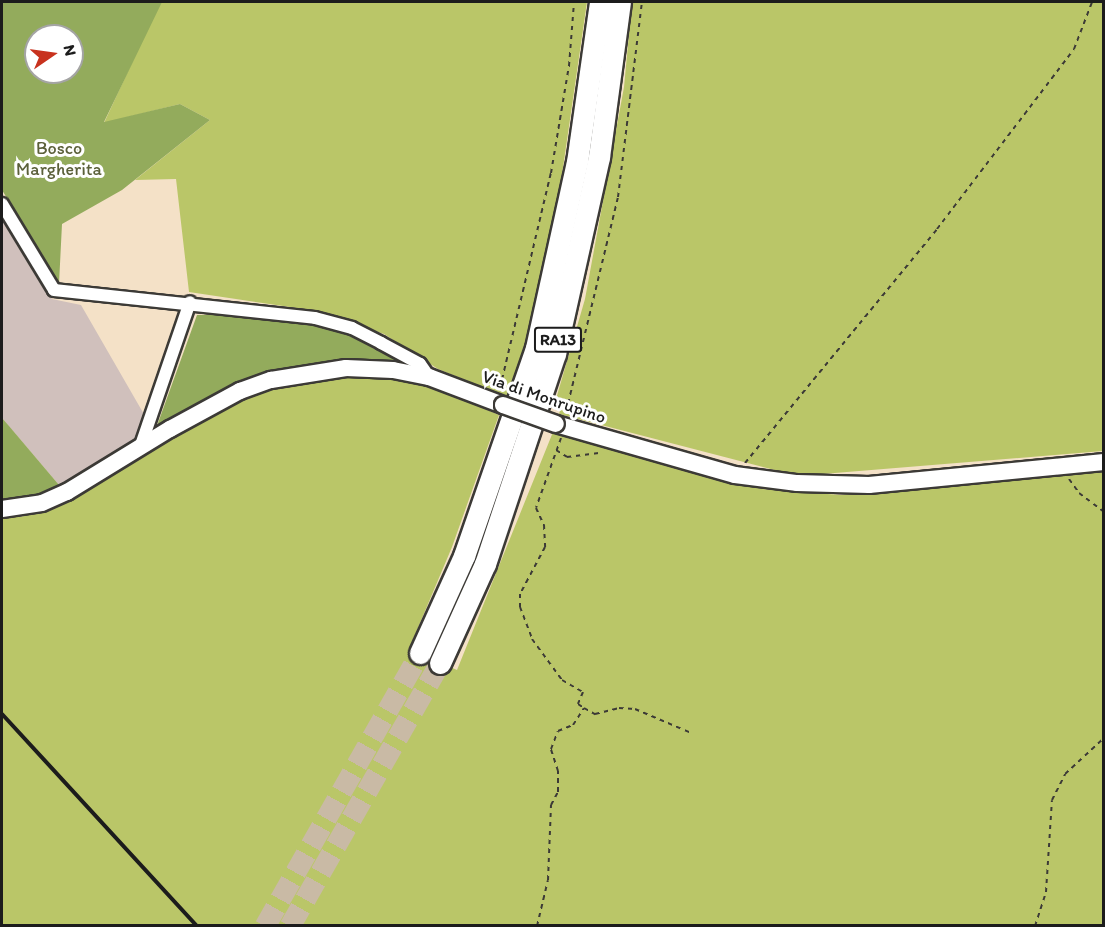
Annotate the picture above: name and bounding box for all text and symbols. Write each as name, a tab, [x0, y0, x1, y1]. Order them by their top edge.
north arrow	[24, 24, 84, 84]
text: N	[60, 43, 81, 58]
park label: Bosco Margherita	[16, 138, 102, 180]
road number: RA13	[532, 327, 584, 353]
street label: Via di Monrupino	[479, 366, 609, 428]

